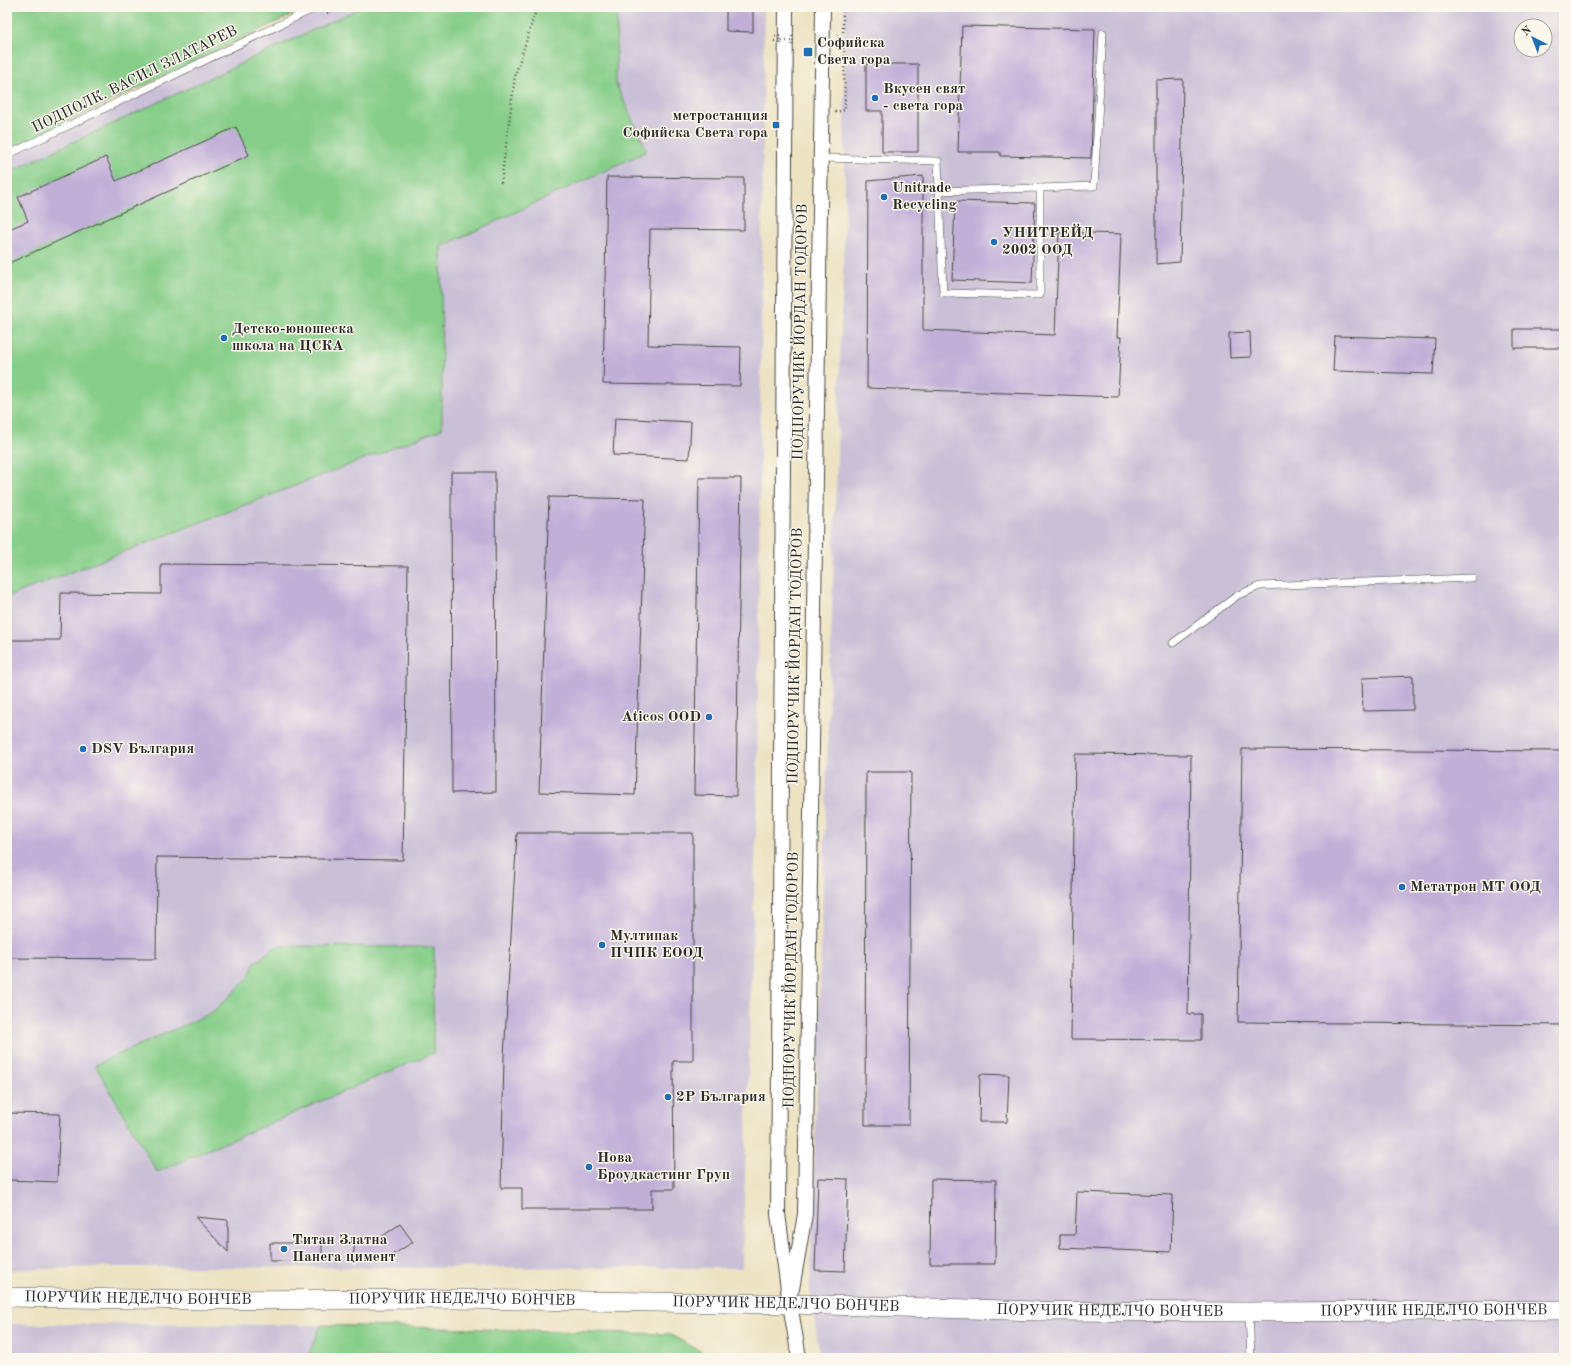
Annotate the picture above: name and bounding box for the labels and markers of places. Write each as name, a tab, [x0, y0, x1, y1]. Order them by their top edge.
place label: Софийска Света гора	[817, 36, 891, 68]
marker: Софийска Света гора	[802, 46, 814, 58]
place label: Вкусен свят - света гора	[883, 82, 965, 114]
marker: Вкусен свят - света гора	[870, 93, 880, 103]
place label: метростанция Софийска Света гора	[623, 109, 768, 141]
marker: метростанция Софийска Света гора	[771, 120, 781, 130]
place label: Unitrade Recycling	[892, 181, 958, 213]
marker: Unitrade Recycling	[879, 192, 889, 202]
place label: УНИТРЕЙД 2002 ООД	[1002, 223, 1093, 258]
marker: УНИТРЕЙД 2002 ООД	[989, 237, 999, 247]
place label: Детско-юношеска школа на ЦСКА	[232, 322, 354, 354]
marker: Детско-юношеска школа на ЦСКА	[219, 333, 229, 343]
place label: Aticos OOD	[621, 710, 701, 725]
marker: Aticos OOD	[704, 712, 714, 722]
place label: DSV България	[91, 742, 194, 757]
marker: DSV България	[78, 744, 88, 754]
place label: Метатрон МТ ООД	[1410, 880, 1541, 895]
marker: Метатрон МТ ООД	[1397, 882, 1407, 892]
place label: Мултипак ПЧПК ЕООД	[610, 929, 703, 961]
marker: Мултипак ПЧПК ЕООД	[597, 940, 607, 950]
place label: 2Р България	[676, 1090, 766, 1105]
marker: 2Р България	[663, 1092, 673, 1102]
place label: Нова Броудкастинг Груп	[597, 1151, 730, 1183]
marker: Нова Броудкастинг Груп	[584, 1162, 594, 1172]
place label: Титан Златна Панега цимент	[292, 1233, 396, 1265]
marker: Титан Златна Панега цимент	[279, 1244, 289, 1254]

